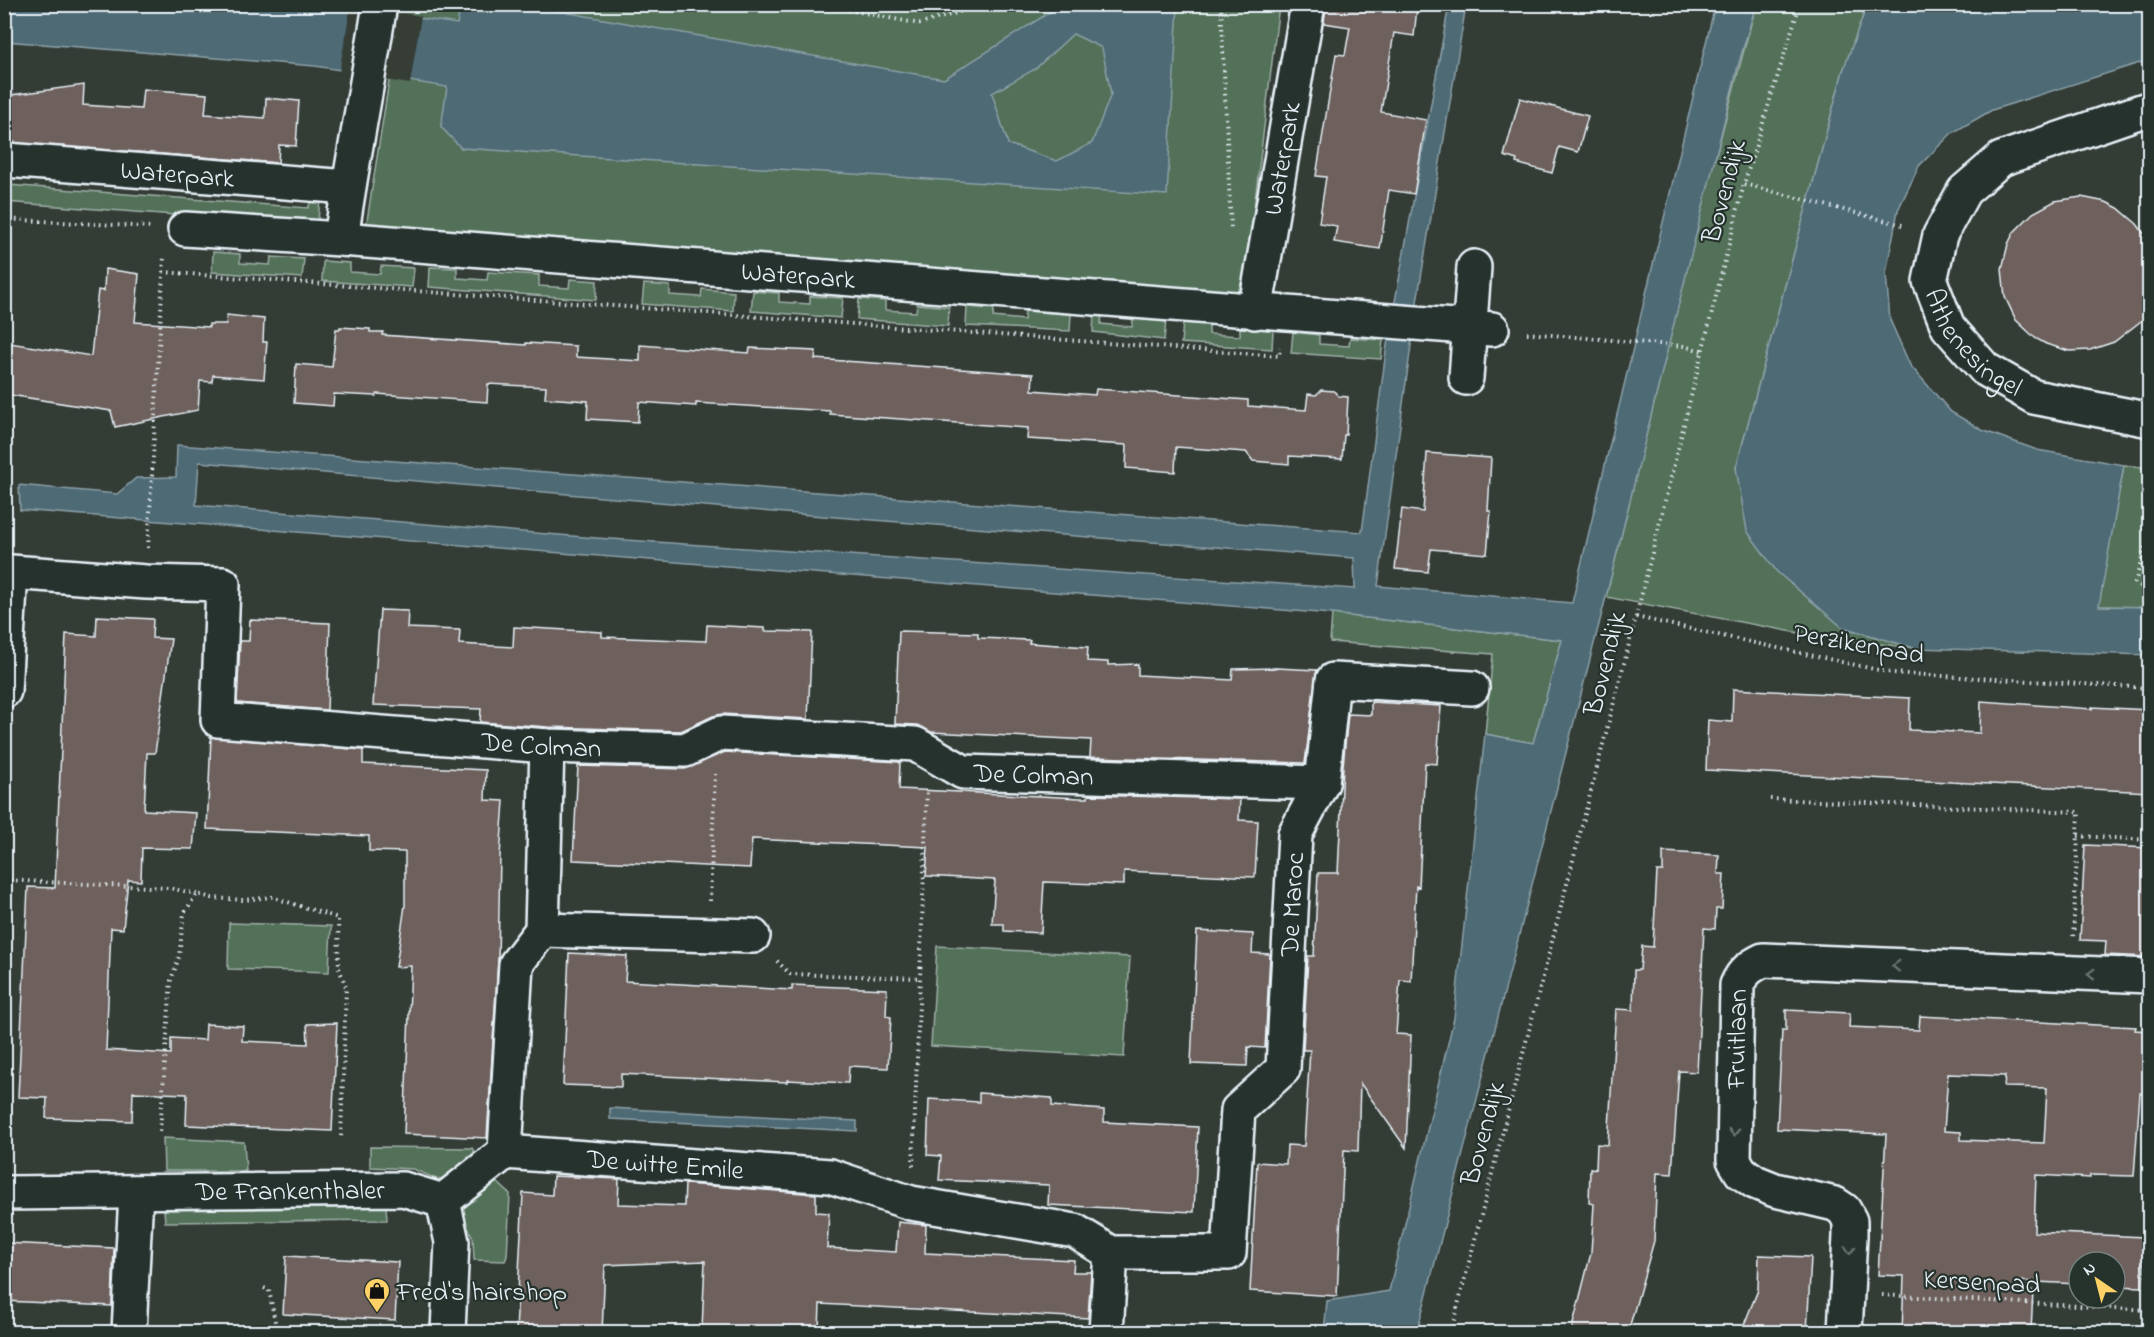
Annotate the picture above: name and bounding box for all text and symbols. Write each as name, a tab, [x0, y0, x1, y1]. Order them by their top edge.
street label: Waterpark	[1255, 99, 1313, 218]
street label: Bovendijk	[1693, 135, 1758, 249]
street label: Waterpark	[119, 152, 236, 200]
street label: Waterpark	[739, 253, 857, 301]
street label: Athenesingel	[1913, 283, 2029, 408]
street label: Bovendijk	[1574, 607, 1638, 721]
street label: Perzikenpad	[1790, 615, 1927, 676]
street label: De Colman	[479, 724, 602, 770]
street label: De Colman	[972, 755, 1094, 798]
street label: De Maroc	[1272, 852, 1316, 958]
one-way arrow	[1892, 959, 1901, 972]
one-way arrow	[2087, 967, 2096, 980]
street label: Fruitlaan	[1718, 988, 1759, 1090]
street label: Bovendijk	[1452, 1077, 1517, 1191]
one-way arrow	[1728, 1127, 1740, 1136]
street label: De witte Emile	[584, 1141, 746, 1192]
street label: De Frankenthaler	[194, 1172, 385, 1213]
one-way arrow	[1843, 1246, 1856, 1255]
north arrow	[2067, 1250, 2127, 1310]
text: N	[2078, 1256, 2101, 1282]
street label: Kersenpad	[1922, 1261, 2041, 1306]
place label: Fred's hairshop	[396, 1274, 567, 1313]
shop icon: Fred's hairshop	[362, 1276, 392, 1314]

